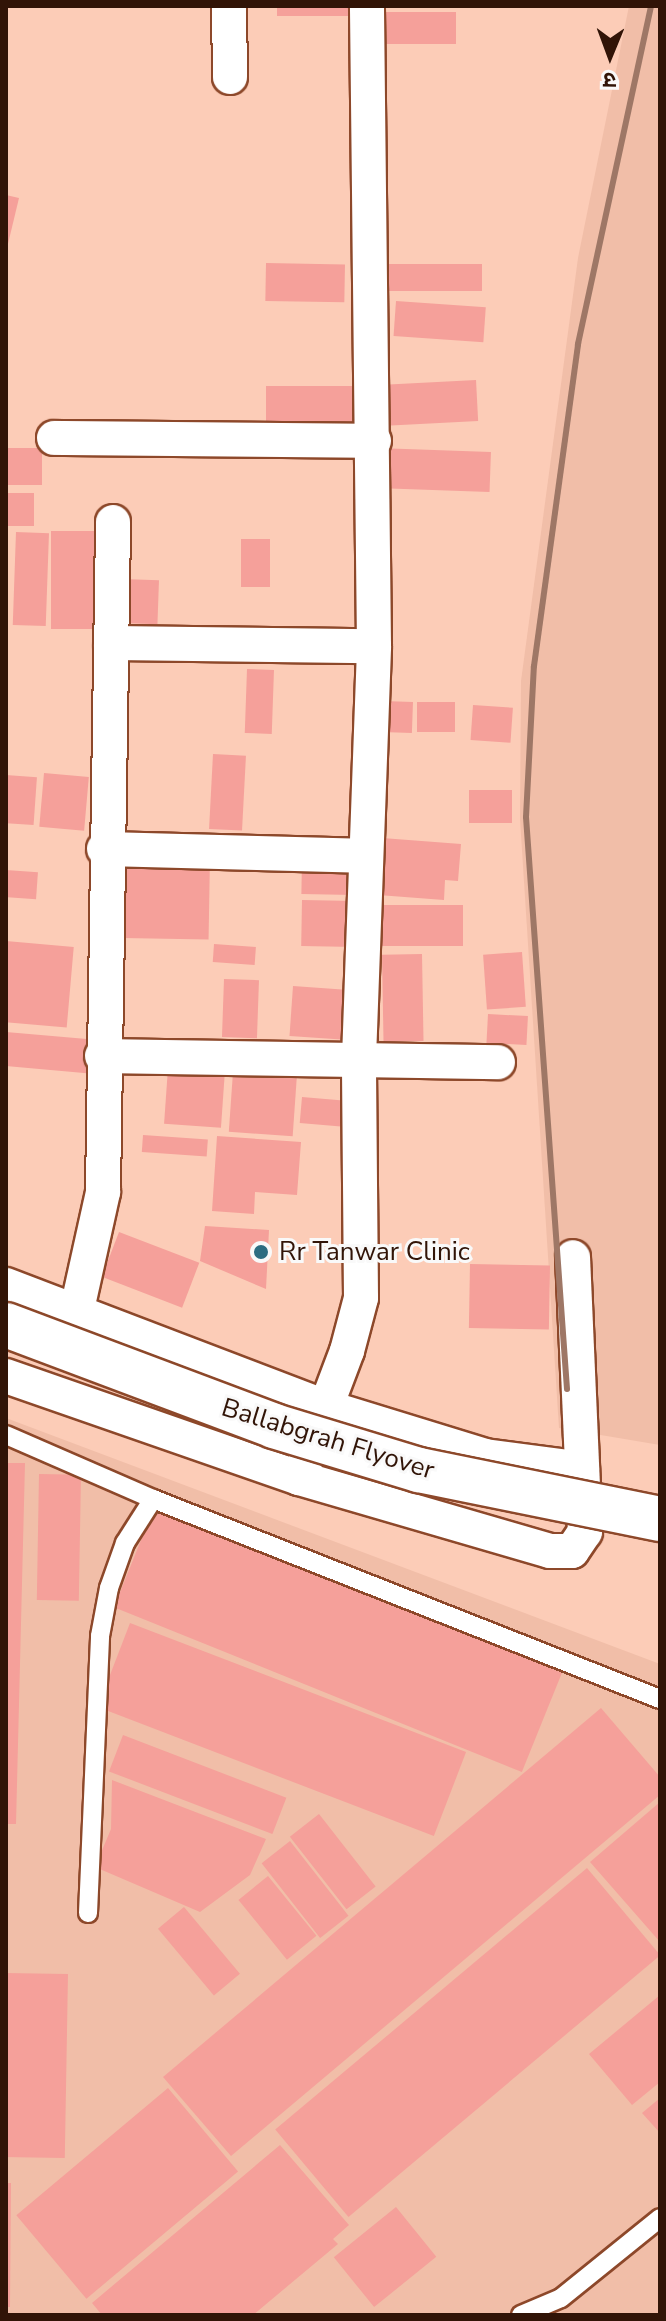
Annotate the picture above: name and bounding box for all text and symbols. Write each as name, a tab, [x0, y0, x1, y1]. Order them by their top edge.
north arrow	[570, 16, 650, 96]
text: उ	[603, 65, 616, 95]
place label: Rr Tanwar Clinic	[279, 1236, 470, 1268]
marker: Rr Tanwar Clinic	[250, 1241, 272, 1263]
street label: Ballabgrah Flyover	[218, 1392, 438, 1486]

